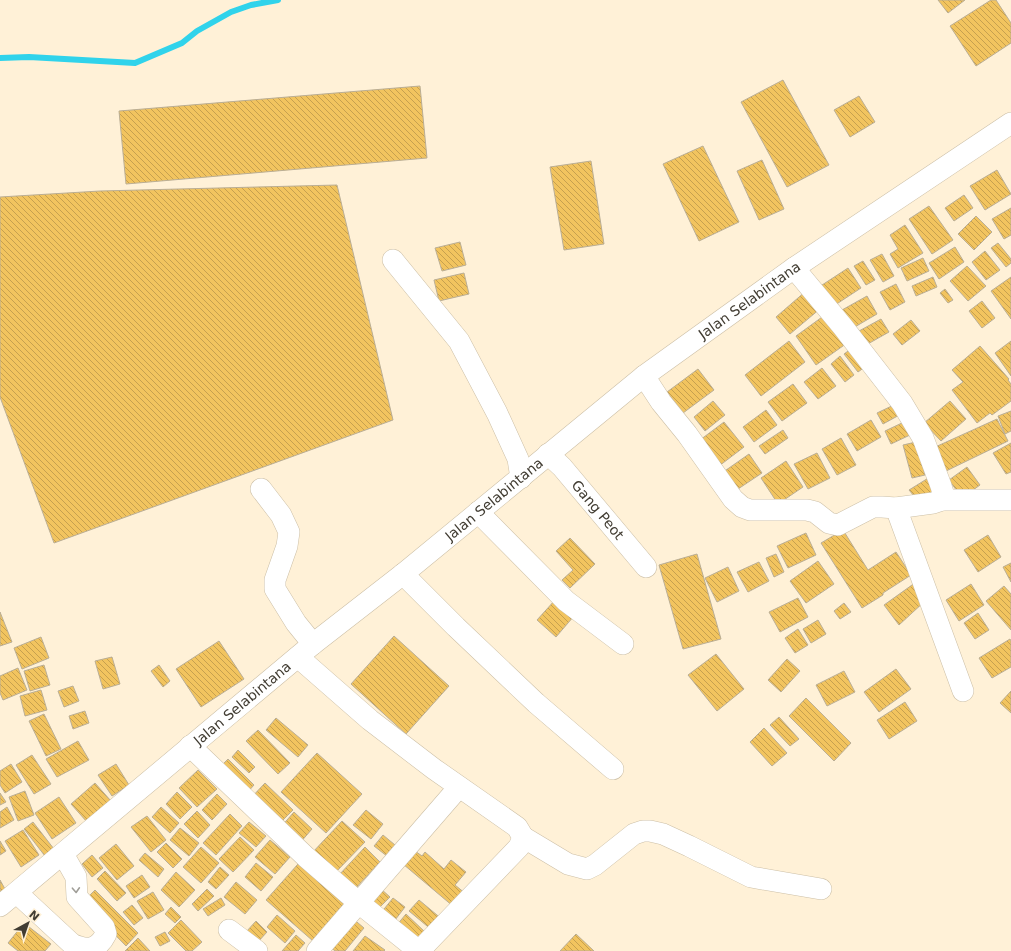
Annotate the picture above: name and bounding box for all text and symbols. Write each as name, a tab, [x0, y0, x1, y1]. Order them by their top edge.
street label: Jalan Selabintana	[695, 258, 803, 343]
street label: Jalan Selabintana	[441, 454, 546, 545]
street label: Gang Peot	[569, 477, 628, 543]
street label: Jalan Selabintana	[190, 658, 294, 749]
one-way arrow	[72, 887, 81, 893]
north arrow	[8, 903, 48, 943]
text: N	[26, 908, 42, 924]

